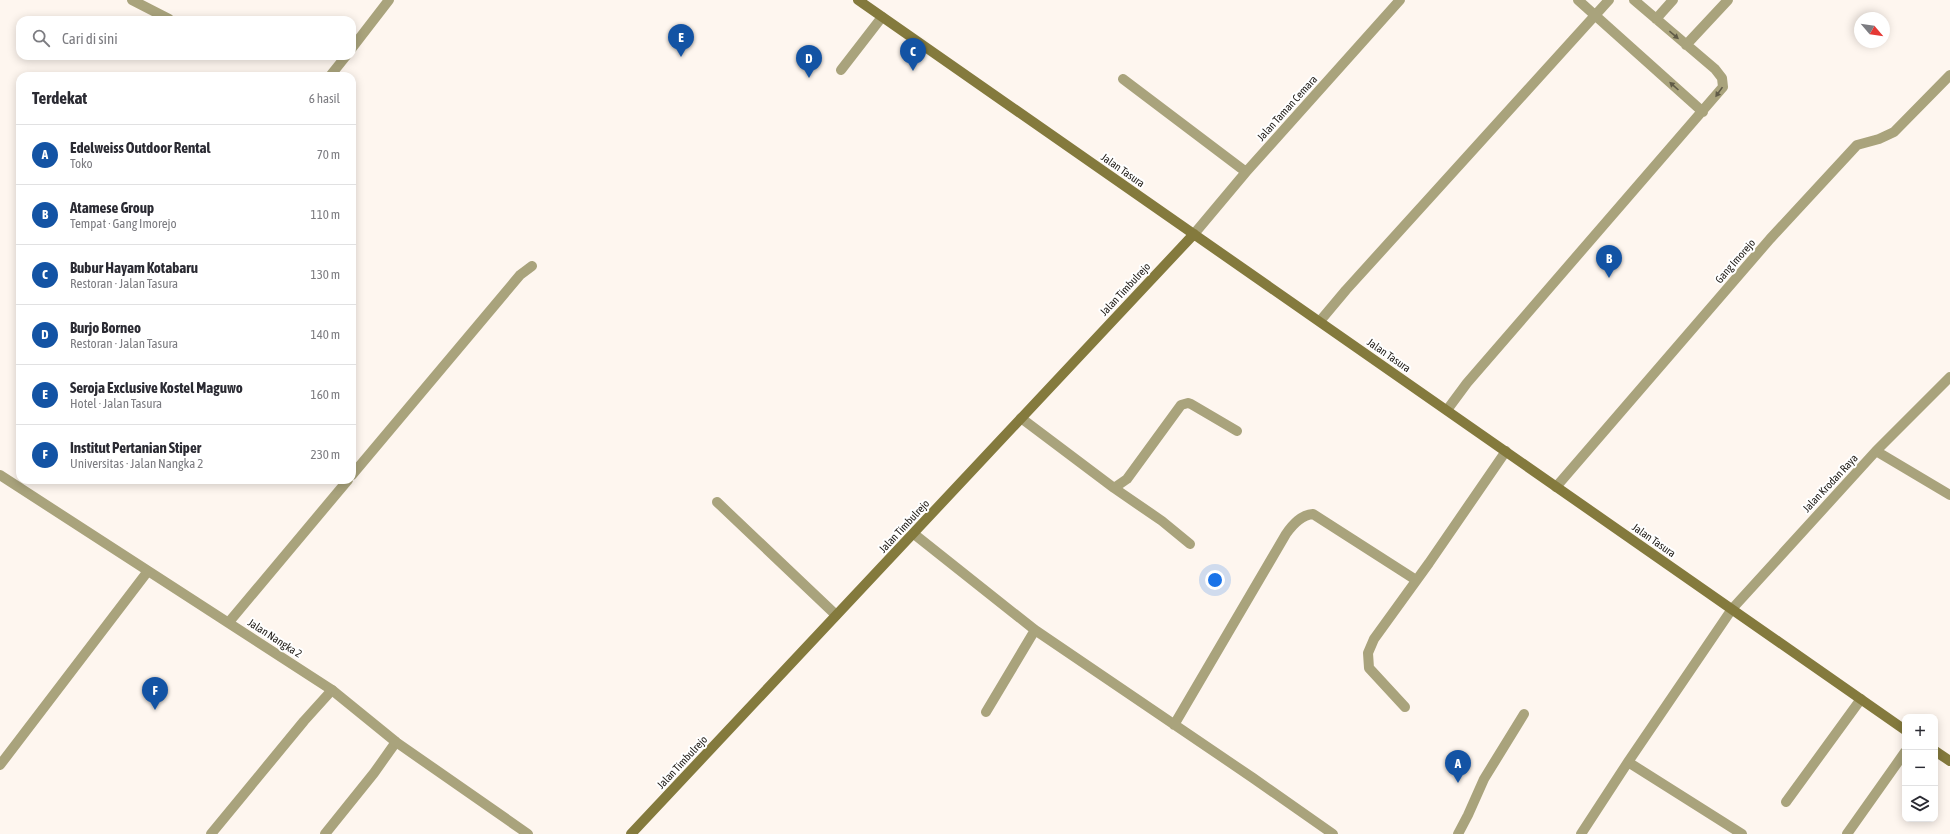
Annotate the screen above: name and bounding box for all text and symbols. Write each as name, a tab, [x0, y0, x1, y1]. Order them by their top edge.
north arrow	[1854, 12, 1890, 48]
search box	[16, 16, 356, 60]
pin: E	[668, 24, 694, 57]
icon: search	[30, 27, 52, 49]
text: Cari di sini	[62, 30, 118, 47]
one-way arrow	[1669, 30, 1679, 39]
pin: C	[900, 38, 926, 71]
pin: D	[796, 45, 822, 78]
street label: Jalan Taman Cemara	[1255, 73, 1319, 143]
one-way arrow	[1669, 81, 1679, 91]
one-way arrow	[1715, 86, 1723, 97]
text: Terdekat	[32, 88, 87, 108]
text: 6 hasil	[309, 91, 340, 106]
text: Edelweiss Outdoor Rental	[70, 139, 211, 156]
text: A	[42, 147, 48, 162]
text: 70 m	[317, 147, 340, 162]
street label: Jalan Tasura	[1099, 151, 1147, 189]
text: Toko	[70, 156, 93, 171]
text: Atamese Group	[70, 199, 154, 216]
text: B	[42, 207, 48, 222]
text: 110 m	[311, 207, 340, 222]
text: Tempat · Gang Imorejo	[70, 216, 177, 231]
street label: Gang Imorejo	[1713, 237, 1757, 285]
pin: B	[1596, 245, 1622, 278]
text: Bubur Hayam Kotabaru	[70, 259, 198, 276]
street label: Jalan Timbulrejo	[1097, 260, 1153, 318]
text: C	[42, 267, 48, 282]
text: 130 m	[311, 267, 340, 282]
text: Restoran · Jalan Tasura	[70, 276, 178, 291]
text: Burjo Borneo	[70, 319, 141, 336]
text: D	[41, 327, 49, 342]
text: 140 m	[311, 327, 340, 342]
text: Restoran · Jalan Tasura	[70, 336, 178, 351]
street label: Jalan Tasura	[1365, 336, 1413, 374]
text: Seroja Exclusive Kostel Maguwo	[70, 379, 243, 396]
text: E	[42, 387, 48, 402]
text: 160 m	[311, 387, 340, 402]
text: Hotel · Jalan Tasura	[70, 396, 162, 411]
text: Institut Pertanian Stiper	[70, 439, 201, 456]
text: F	[42, 447, 48, 462]
text: 230 m	[311, 447, 340, 462]
street label: Jalan Krodan Raya	[1800, 452, 1860, 514]
text: Universitas · Jalan Nangka 2	[70, 456, 203, 471]
street label: Jalan Timbulrejo	[876, 497, 932, 555]
street label: Jalan Tasura	[1630, 521, 1678, 559]
your location	[1205, 570, 1225, 590]
street label: Jalan Nangka 2	[246, 616, 304, 660]
pin: F	[142, 677, 168, 710]
map controls	[1902, 714, 1938, 822]
button: +	[1902, 714, 1938, 750]
street label: Jalan Timbulrejo	[654, 733, 710, 791]
pin: A	[1445, 750, 1471, 783]
button: −	[1902, 750, 1938, 786]
button: layers	[1902, 786, 1938, 822]

